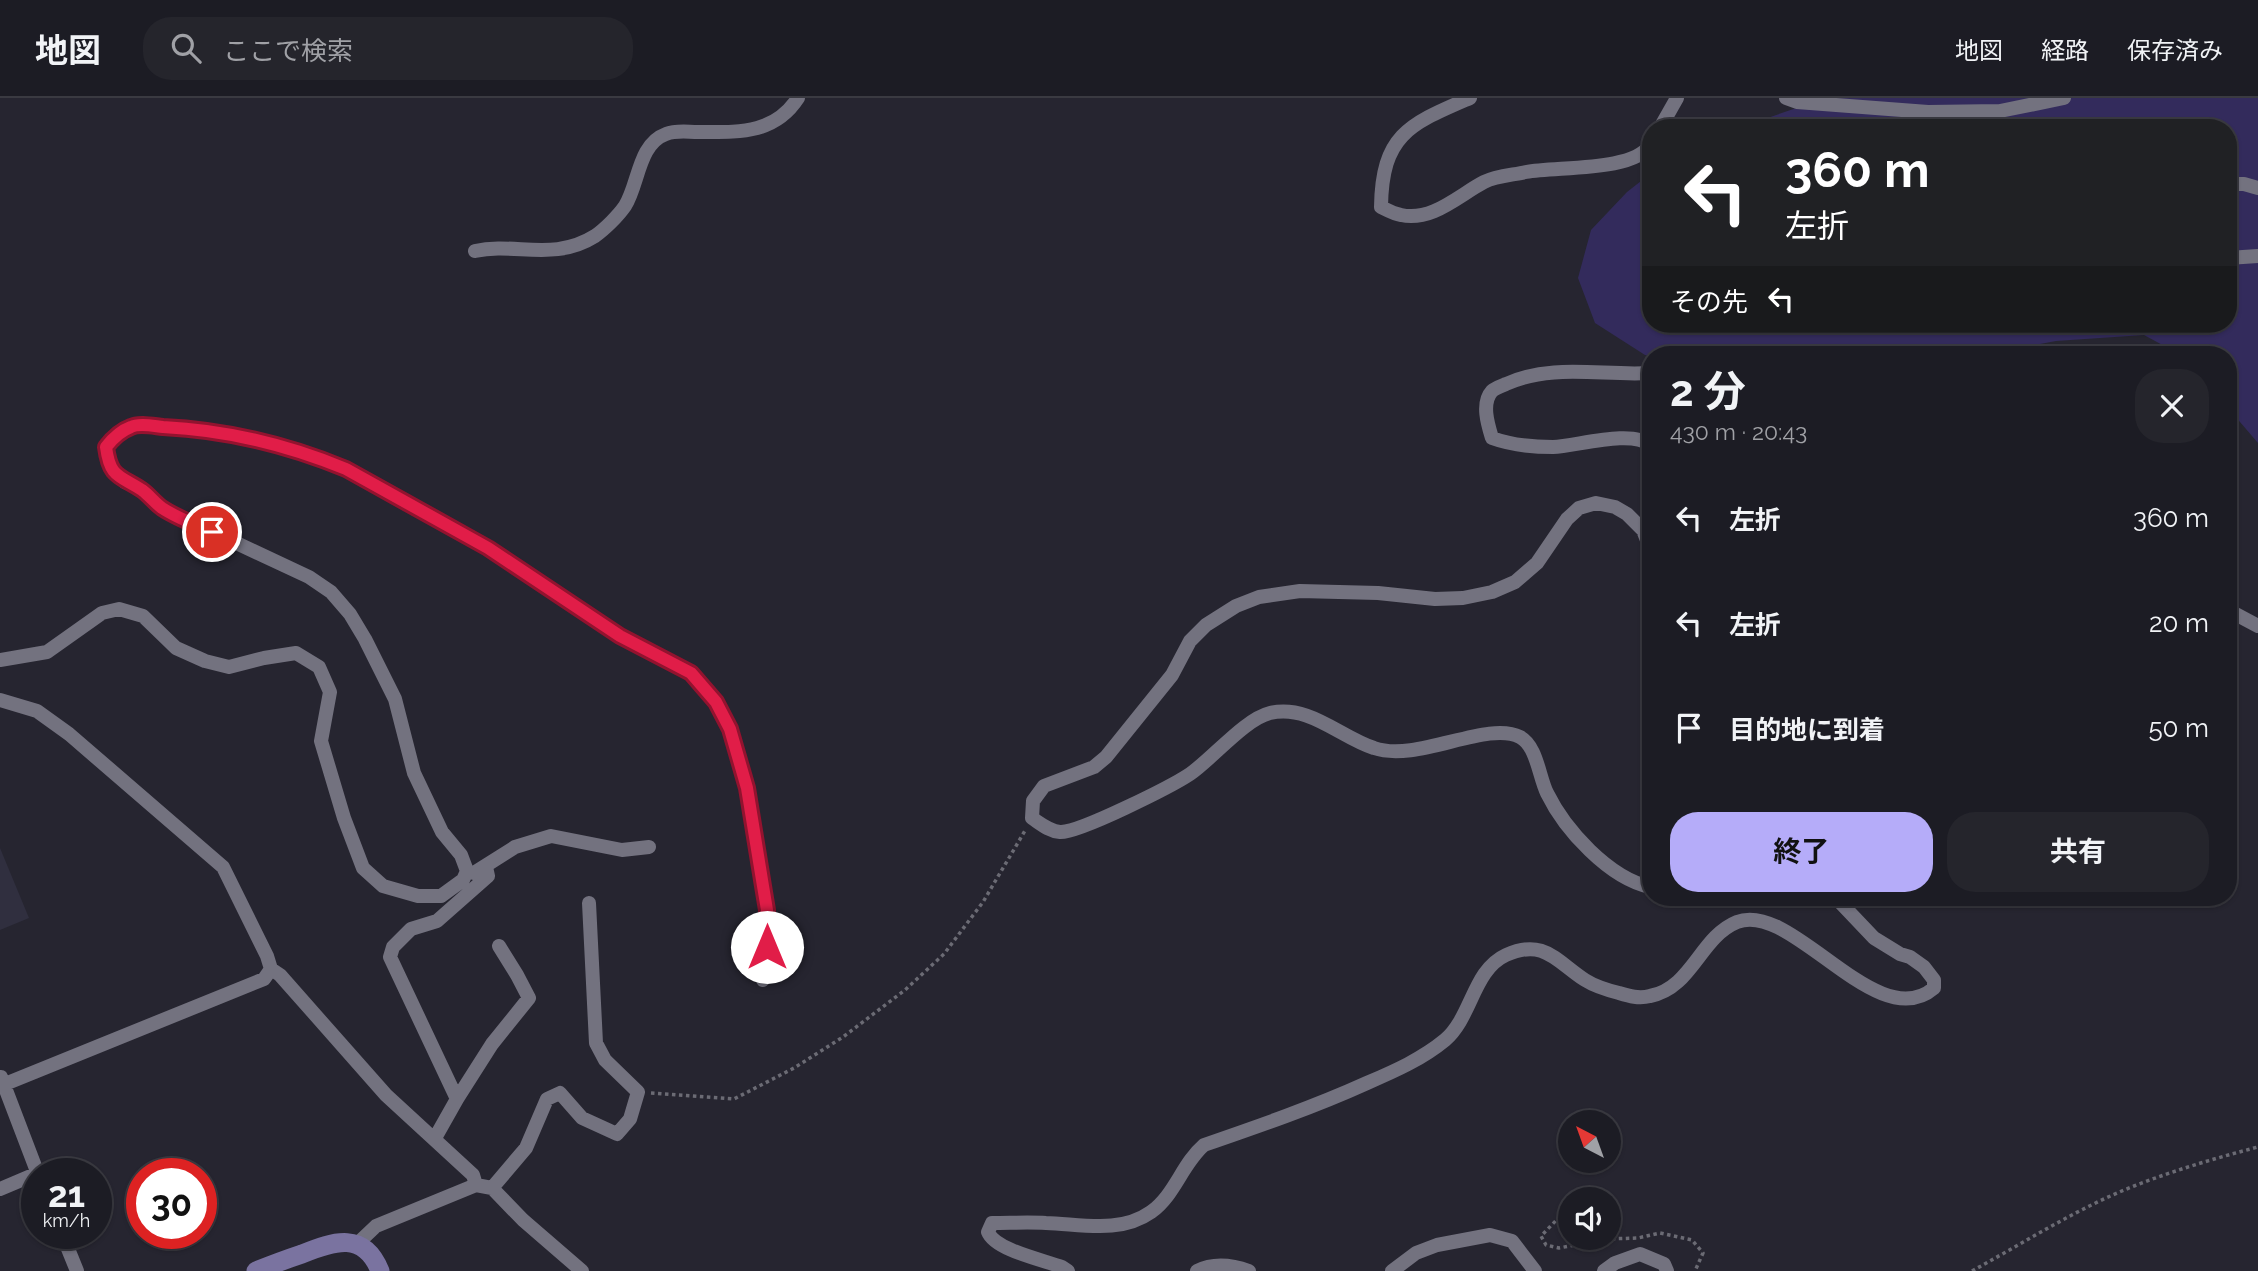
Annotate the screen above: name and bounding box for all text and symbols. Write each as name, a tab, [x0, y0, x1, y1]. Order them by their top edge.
search box	[143, 17, 633, 80]
icon: search	[167, 29, 205, 67]
text: 地図	[35, 31, 101, 70]
text: ここで検索	[223, 36, 353, 66]
text: 地図	[1955, 36, 2003, 65]
text: 経路	[2041, 36, 2089, 65]
text: 保存済み	[2127, 36, 2223, 65]
text: 360 m	[1785, 141, 1930, 198]
icon: left	[1670, 147, 1761, 238]
text: 左折	[1785, 207, 1849, 244]
icon: left	[1762, 280, 1800, 318]
text: その先	[1670, 287, 1748, 317]
text: 2 分	[1670, 367, 1746, 416]
button: close	[2135, 369, 2209, 443]
text: 430 m · 20:43	[1670, 418, 1807, 445]
icon: left	[1670, 499, 1708, 537]
pin	[182, 502, 242, 562]
text: 360 m	[2133, 503, 2209, 533]
text: 左折	[1729, 505, 1781, 535]
icon: arrive	[193, 513, 231, 551]
icon: left	[1670, 604, 1708, 642]
text: 20 m	[2149, 608, 2209, 638]
text: 左折	[1729, 610, 1781, 640]
icon: arrive	[1670, 709, 1708, 747]
text: 50 m	[2148, 713, 2209, 743]
text: 目的地に到着	[1729, 715, 1885, 745]
button: 終了	[1670, 812, 1933, 892]
button: 共有	[1947, 812, 2209, 892]
position arrow	[730, 910, 804, 984]
north arrow	[1558, 1110, 1620, 1172]
map controls	[1558, 1110, 1621, 1250]
speed limit sign: 30	[126, 1158, 217, 1249]
text: 21	[48, 1174, 85, 1215]
button: sound	[1558, 1187, 1621, 1250]
text: km/h	[43, 1210, 90, 1231]

